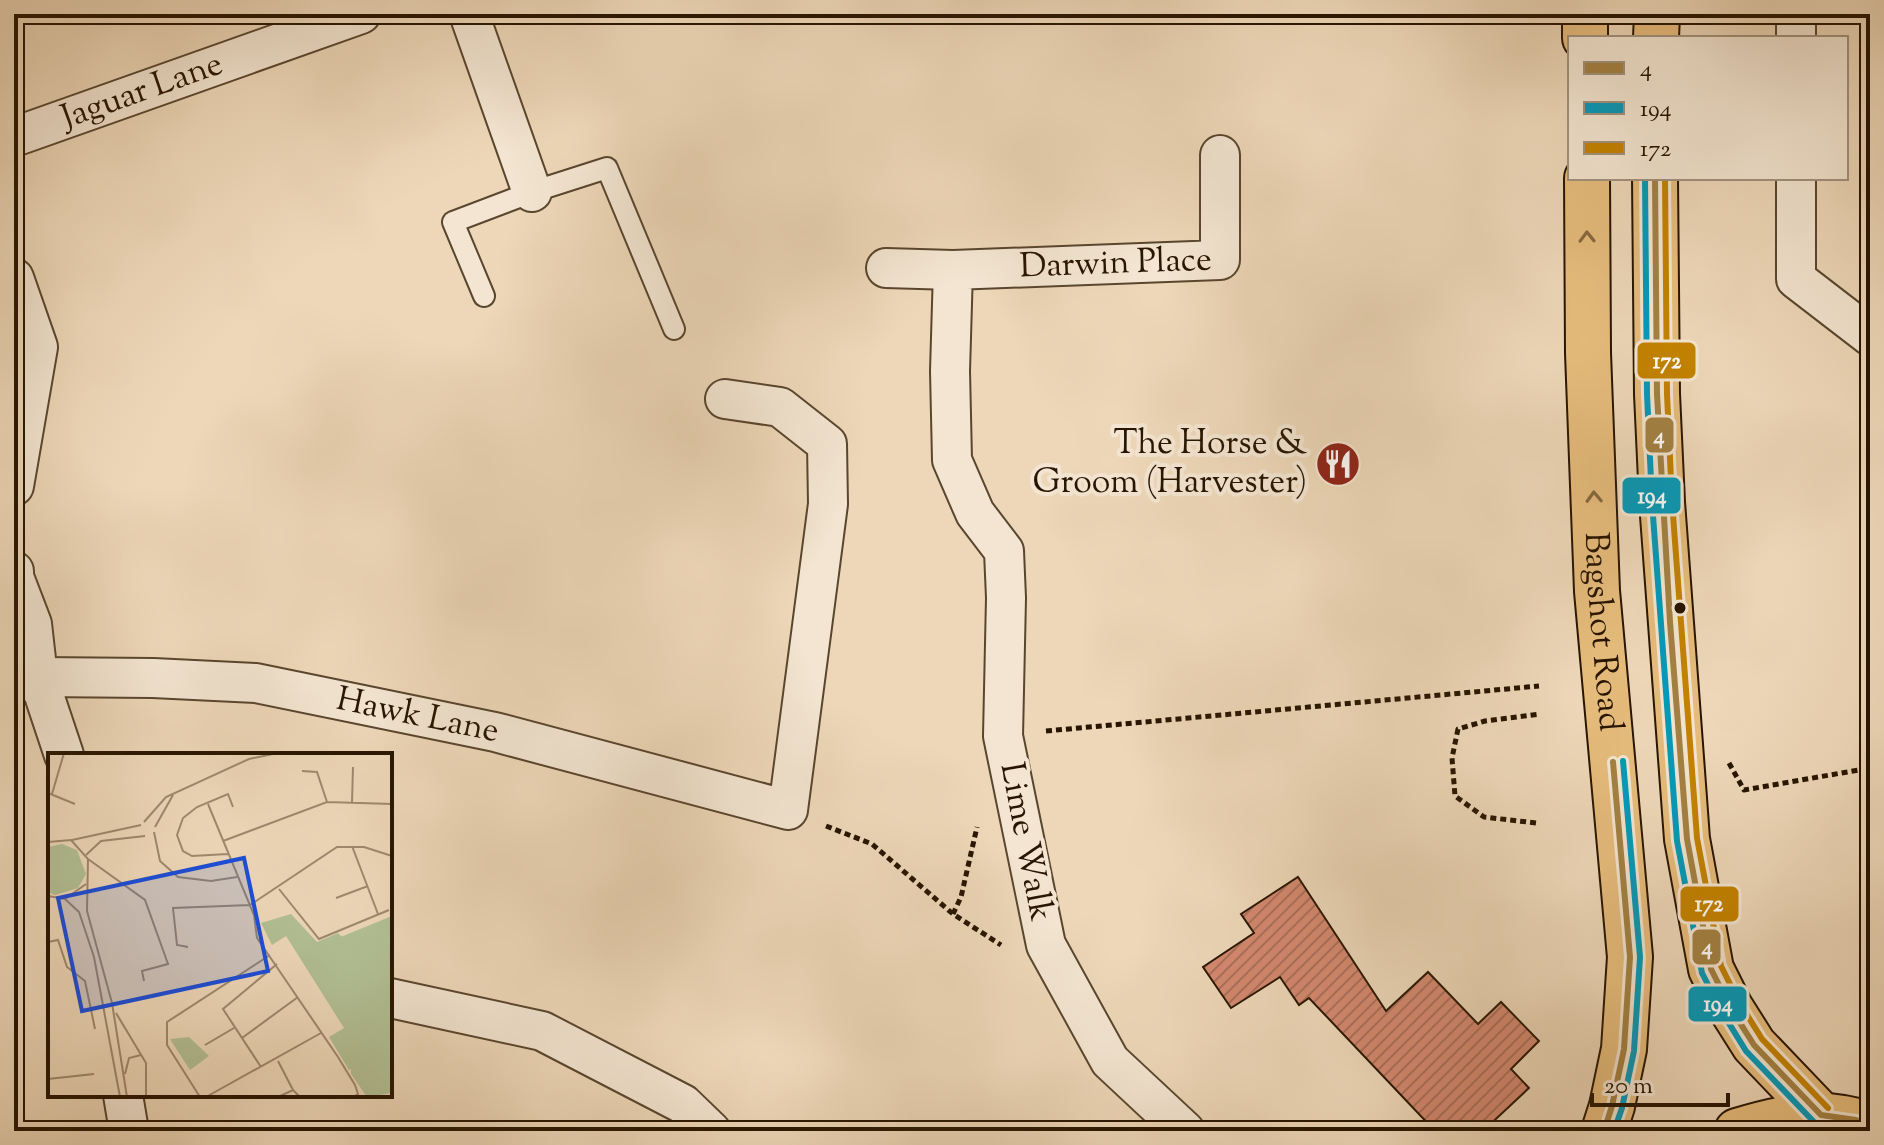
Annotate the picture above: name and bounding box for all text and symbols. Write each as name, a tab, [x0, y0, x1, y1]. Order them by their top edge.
legend	[1568, 36, 1848, 180]
street label: Jaguar Lane	[53, 40, 230, 143]
text: 4	[1640, 53, 1652, 87]
text: 194	[1640, 93, 1672, 127]
text: 172	[1640, 133, 1671, 167]
one-way arrow	[1578, 230, 1596, 243]
street label: Darwin Place	[1019, 236, 1213, 292]
line badge: 172	[1636, 341, 1697, 380]
text: 172	[1653, 347, 1682, 379]
line badge: 4	[1644, 416, 1675, 454]
place label: The Horse & Groom (Harvester)	[1033, 420, 1308, 508]
text: 4	[1652, 422, 1665, 454]
restaurant icon: The Horse & Groom (Harvester)	[1314, 440, 1362, 488]
line badge: 194	[1621, 476, 1682, 515]
text: 194	[1637, 482, 1667, 514]
one-way arrow	[1585, 490, 1602, 503]
street label: Bagshot Road	[1570, 531, 1634, 733]
unlabelled marker	[1672, 600, 1688, 616]
street label: Hawk Lane	[332, 676, 503, 757]
inset map	[48, 753, 392, 1097]
street label: Lime Walk	[986, 758, 1064, 926]
line badge: 172	[1679, 885, 1740, 923]
text: 172	[1695, 890, 1724, 922]
line badge: 4	[1691, 928, 1722, 966]
text: 4	[1700, 933, 1713, 965]
line badge: 194	[1687, 985, 1748, 1023]
text: 194	[1703, 990, 1733, 1022]
scale bar	[1592, 1057, 1728, 1107]
text: 20 m	[1604, 1070, 1653, 1104]

